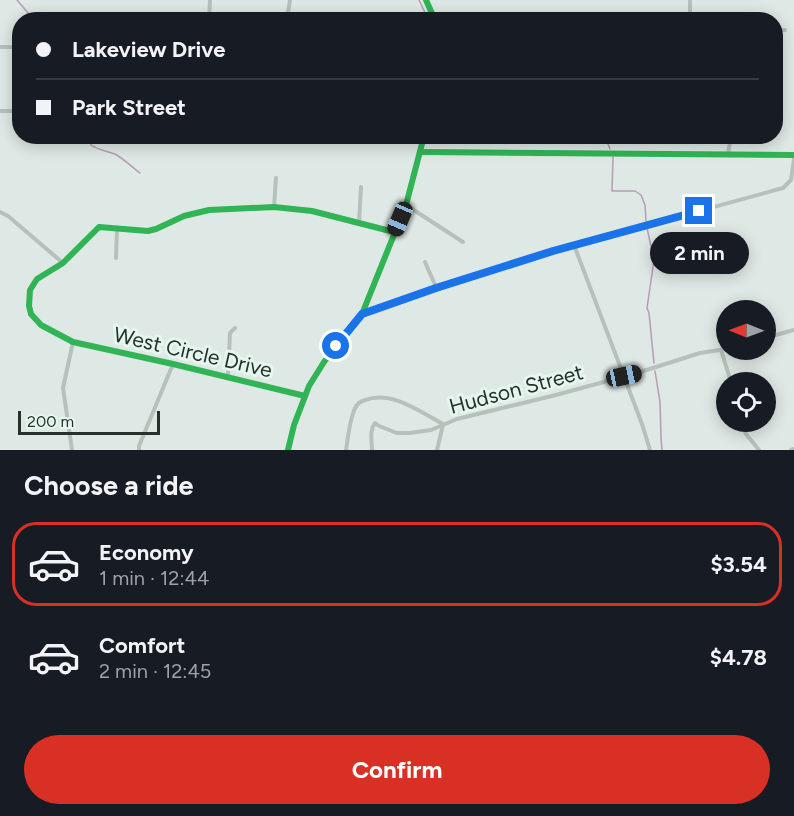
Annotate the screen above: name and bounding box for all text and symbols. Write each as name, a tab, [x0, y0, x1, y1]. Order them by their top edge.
text: Lakeview Drive	[72, 36, 225, 63]
text: Park Street	[72, 94, 186, 121]
route end	[685, 197, 712, 224]
car	[385, 199, 415, 239]
callout: 2 min	[650, 232, 748, 274]
text: 2 min	[674, 241, 725, 265]
north arrow	[716, 300, 776, 360]
map controls	[716, 300, 776, 432]
street label: West Circle Drive	[111, 322, 275, 382]
route start	[322, 332, 349, 359]
street label: Hudson Street	[446, 359, 586, 419]
car	[605, 363, 643, 389]
button: locate	[716, 372, 776, 432]
scale bar	[18, 408, 160, 436]
text: 200 m	[27, 412, 74, 431]
text: Choose a ride	[24, 469, 193, 502]
icon: car	[27, 537, 81, 591]
text: Economy	[99, 539, 194, 566]
text: $3.54	[710, 551, 767, 578]
text: 1 min · 12:44	[99, 566, 209, 590]
icon: car	[27, 630, 81, 684]
text: Comfort	[99, 632, 185, 659]
text: $4.78	[710, 644, 767, 671]
text: 2 min · 12:45	[99, 659, 211, 683]
button: Confirm	[24, 735, 770, 804]

